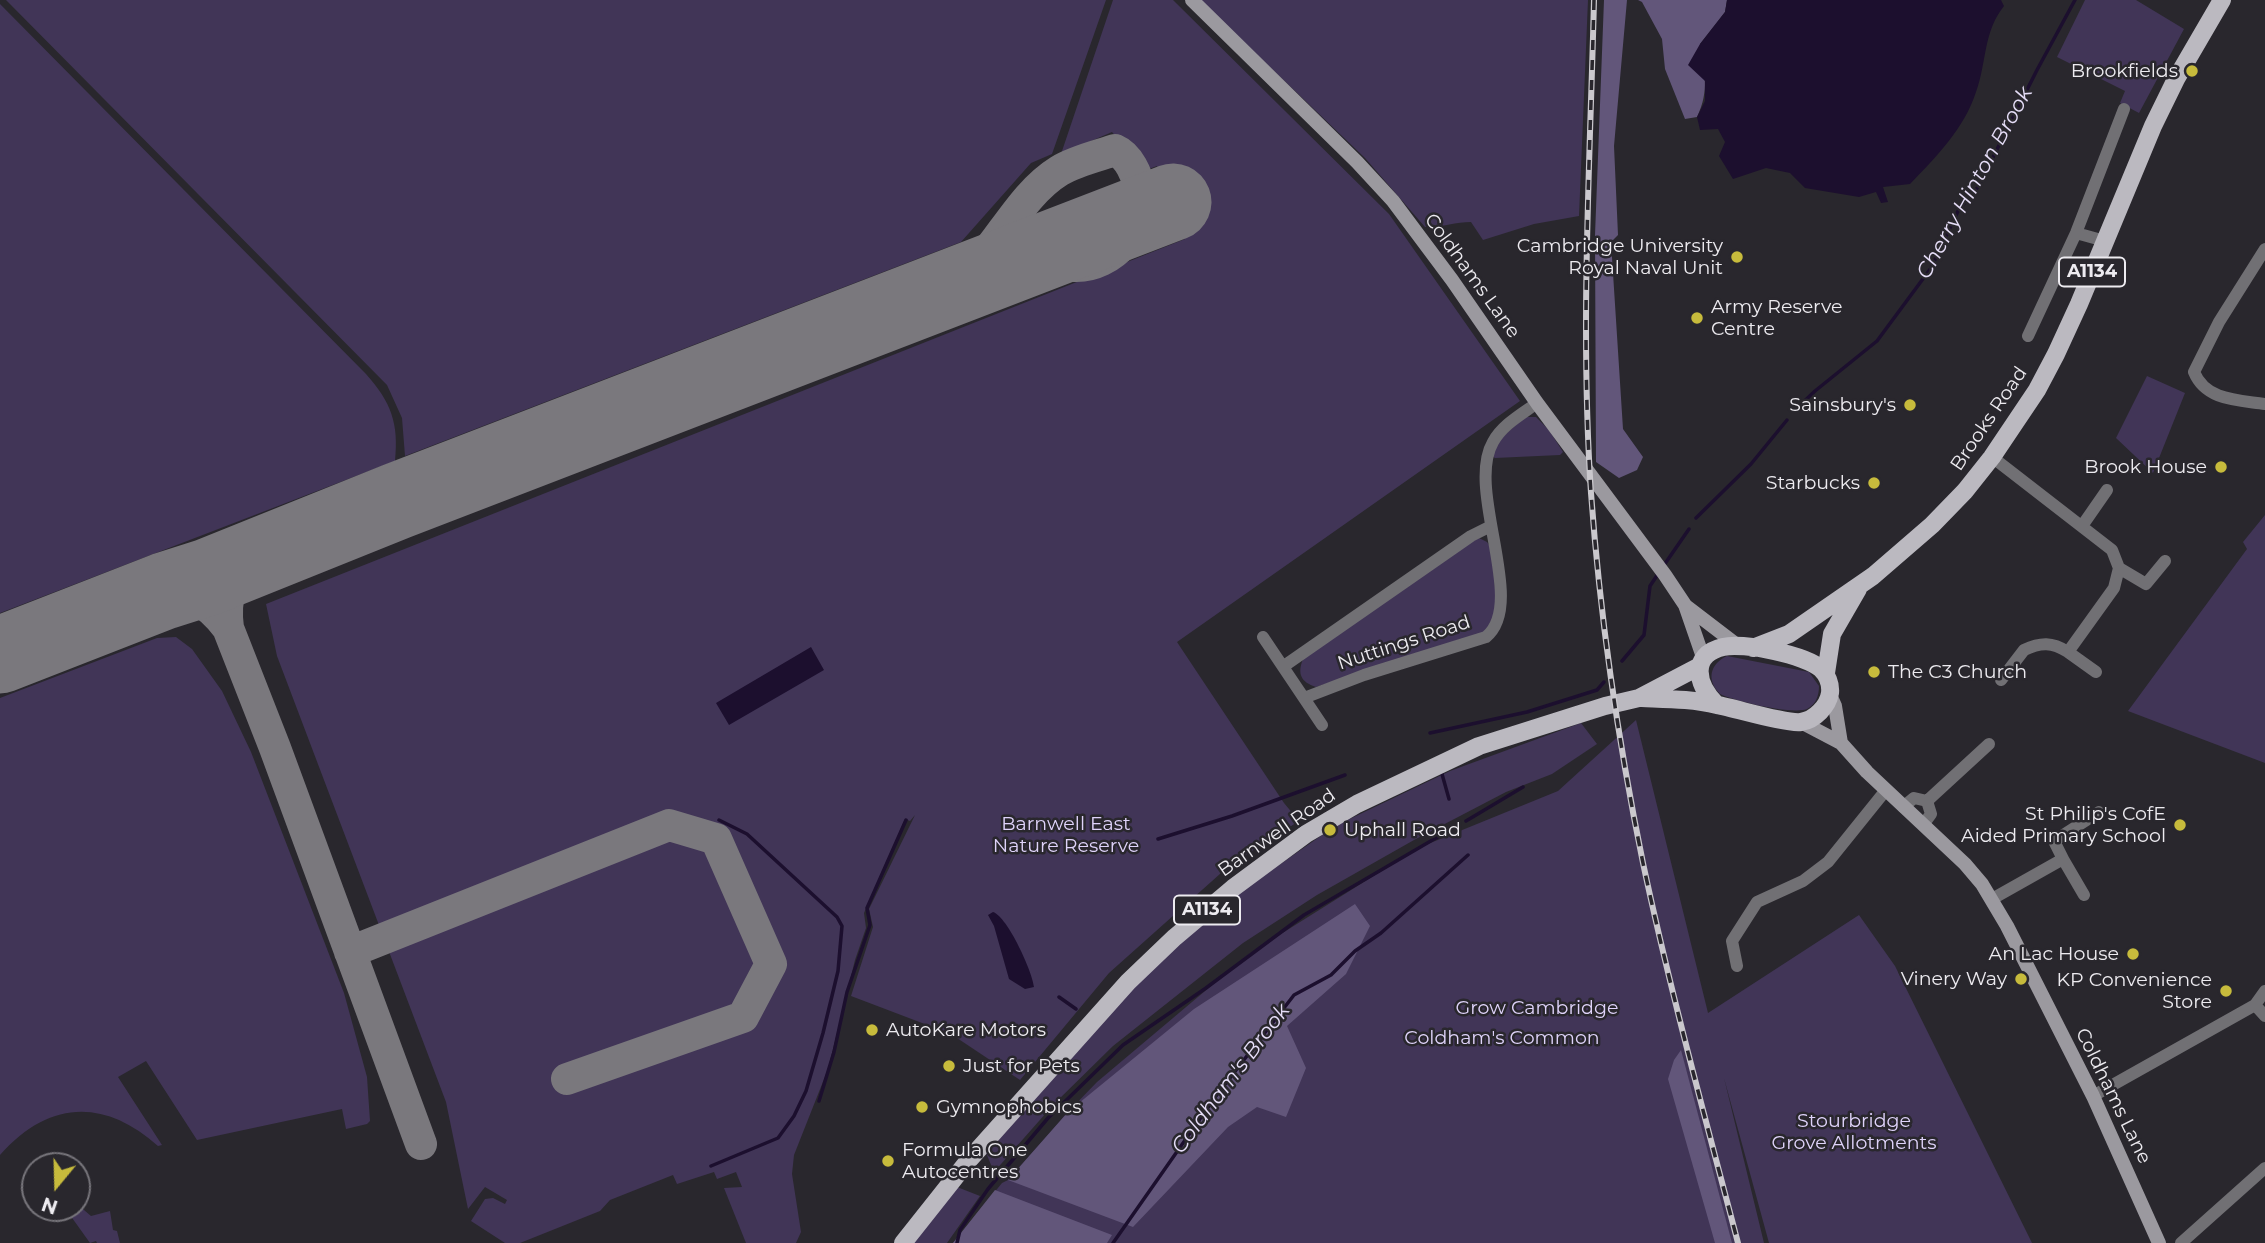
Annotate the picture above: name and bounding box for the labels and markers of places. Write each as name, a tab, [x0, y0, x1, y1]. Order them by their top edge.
place label: Brookfields	[2071, 60, 2178, 82]
marker: Brookfields	[2184, 63, 2200, 79]
place label: Cambridge University Royal Naval Unit	[1517, 235, 1723, 279]
marker: Cambridge University Royal Naval Unit	[1729, 249, 1745, 265]
place label: Army Reserve Centre	[1711, 296, 1843, 340]
marker: Army Reserve Centre	[1689, 310, 1705, 326]
place label: Sainsbury's	[1789, 394, 1896, 416]
marker: Sainsbury's	[1902, 397, 1918, 413]
place label: Brook House	[2084, 456, 2207, 478]
marker: Brook House	[2213, 459, 2229, 475]
place label: Starbucks	[1766, 472, 1860, 494]
marker: Starbucks	[1866, 475, 1882, 491]
place label: The C3 Church	[1888, 661, 2027, 683]
marker: The C3 Church	[1866, 664, 1882, 680]
place label: St Philip's CofE Aided Primary School	[1961, 803, 2166, 847]
marker: St Philip's CofE Aided Primary School	[2172, 817, 2188, 833]
place label: Uphall Road	[1344, 819, 1461, 841]
marker: Uphall Road	[1322, 822, 1338, 838]
place label: An Lac House	[1989, 943, 2119, 965]
marker: An Lac House	[2125, 946, 2141, 962]
place label: Vinery Way	[1901, 968, 2007, 990]
place label: KP Convenience Store	[2056, 969, 2212, 1013]
marker: Vinery Way	[2013, 971, 2029, 987]
marker: KP Convenience Store	[2218, 983, 2234, 999]
place label: AutoKare Motors	[886, 1019, 1046, 1041]
marker: AutoKare Motors	[864, 1022, 880, 1038]
place label: Just for Pets	[963, 1055, 1080, 1077]
marker: Just for Pets	[941, 1058, 957, 1074]
place label: Gymnophobics	[936, 1096, 1082, 1118]
marker: Gymnophobics	[914, 1099, 930, 1115]
place label: Formula One Autocentres	[902, 1139, 1028, 1183]
marker: Formula One Autocentres	[880, 1153, 896, 1169]

